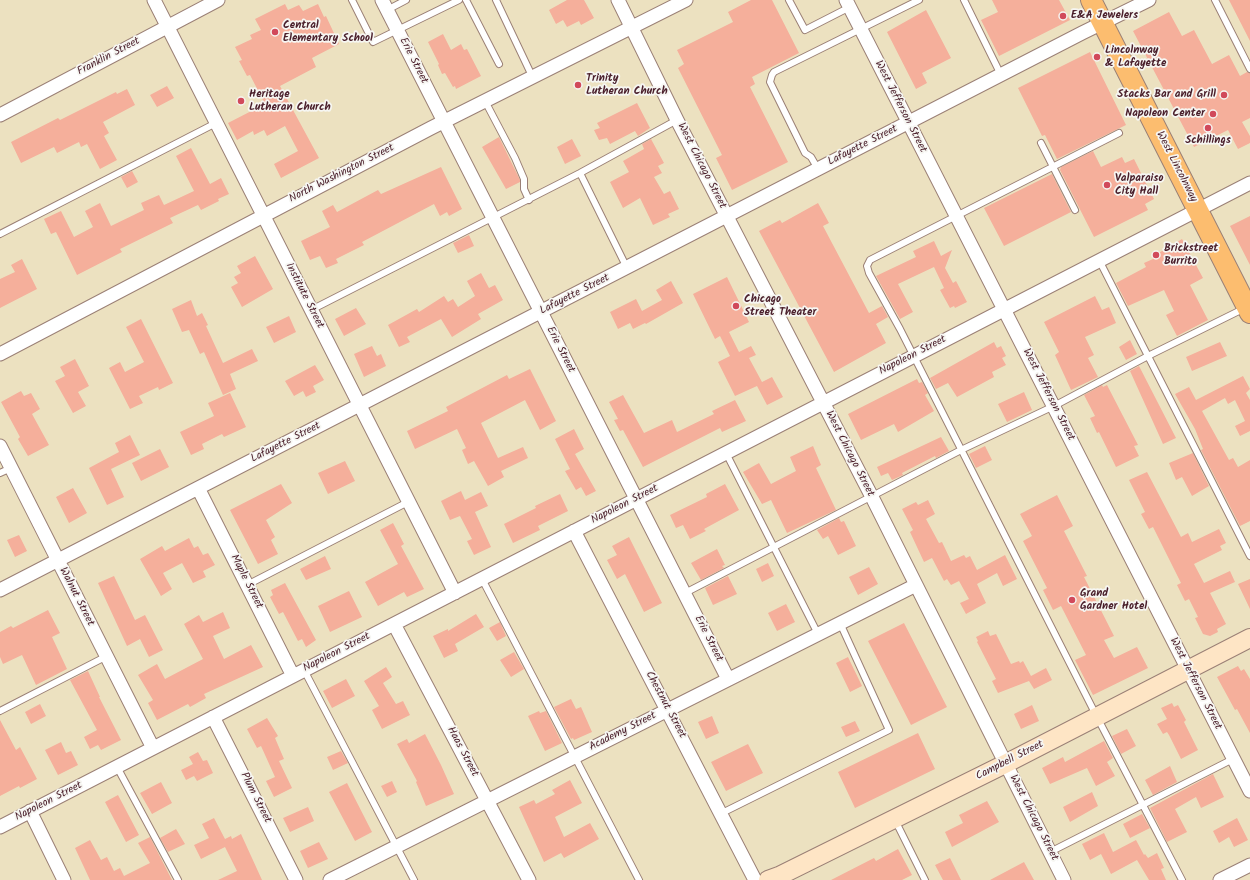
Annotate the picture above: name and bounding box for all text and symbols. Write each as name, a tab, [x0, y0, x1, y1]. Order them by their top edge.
place label: E&A Jewelers	[1071, 9, 1138, 23]
marker: E&A Jewelers	[1058, 11, 1068, 21]
place label: Central Elementary School	[283, 19, 373, 45]
marker: Central Elementary School	[270, 27, 280, 37]
street label: Franklin Street	[75, 35, 143, 79]
street label: Erie Street	[396, 36, 430, 86]
place label: Lincolnway & Lafayette	[1105, 44, 1166, 70]
marker: Lincolnway & Lafayette	[1092, 52, 1102, 62]
street label: West Jefferson Street	[871, 59, 929, 155]
place label: Trinity Lutheran Church	[586, 72, 668, 98]
marker: Trinity Lutheran Church	[573, 80, 583, 90]
place label: Heritage Lutheran Church	[249, 88, 331, 114]
place label: Stacks Bar and Grill	[1117, 88, 1216, 102]
marker: Stacks Bar and Grill	[1219, 90, 1229, 100]
marker: Heritage Lutheran Church	[236, 96, 246, 106]
place label: Napoleon Center	[1125, 107, 1205, 121]
marker: Napoleon Center	[1208, 109, 1218, 119]
street label: West Chicago Street	[674, 121, 728, 211]
street label: Lafayette Street	[826, 123, 900, 169]
marker: Schillings	[1203, 123, 1213, 133]
street label: West Lincolnway	[1153, 129, 1199, 205]
place label: Schillings	[1185, 134, 1231, 148]
street label: North Washington Street	[287, 142, 397, 206]
place label: Valparaiso City Hall	[1115, 172, 1164, 198]
marker: Valparaiso City Hall	[1102, 180, 1112, 190]
place label: Brickstreet Burrito	[1164, 242, 1218, 268]
marker: Brickstreet Burrito	[1151, 250, 1161, 260]
street label: Institute Street	[282, 261, 326, 331]
street label: Lafayette Street	[538, 272, 612, 318]
place label: Chicago Street Theater	[744, 293, 816, 319]
marker: Chicago Street Theater	[731, 301, 741, 311]
street label: Erie Street	[543, 325, 577, 375]
street label: Napoleon Street	[877, 333, 949, 379]
street label: West Jefferson Street	[1019, 347, 1077, 443]
street label: West Chicago Street	[822, 409, 876, 499]
street label: Lafayette Street	[249, 420, 323, 466]
street label: Napoleon Street	[589, 482, 661, 528]
street label: Maple Street	[227, 553, 265, 611]
street label: Walnut Street	[56, 565, 96, 629]
place label: Grand Gardner Hotel	[1080, 587, 1147, 613]
marker: Grand Gardner Hotel	[1067, 595, 1077, 605]
street label: Erie Street	[691, 614, 725, 664]
street label: Napoleon Street	[301, 630, 373, 676]
street label: West Jefferson Street	[1166, 636, 1224, 732]
street label: Chestnut Street	[642, 669, 688, 741]
street label: Academy Street	[587, 709, 659, 755]
street label: Haas Street	[443, 725, 481, 779]
street label: Campbell Street	[974, 738, 1046, 784]
street label: Plum Street	[237, 770, 273, 826]
street label: West Chicago Street	[1006, 773, 1060, 863]
street label: Napoleon Street	[13, 779, 85, 825]

